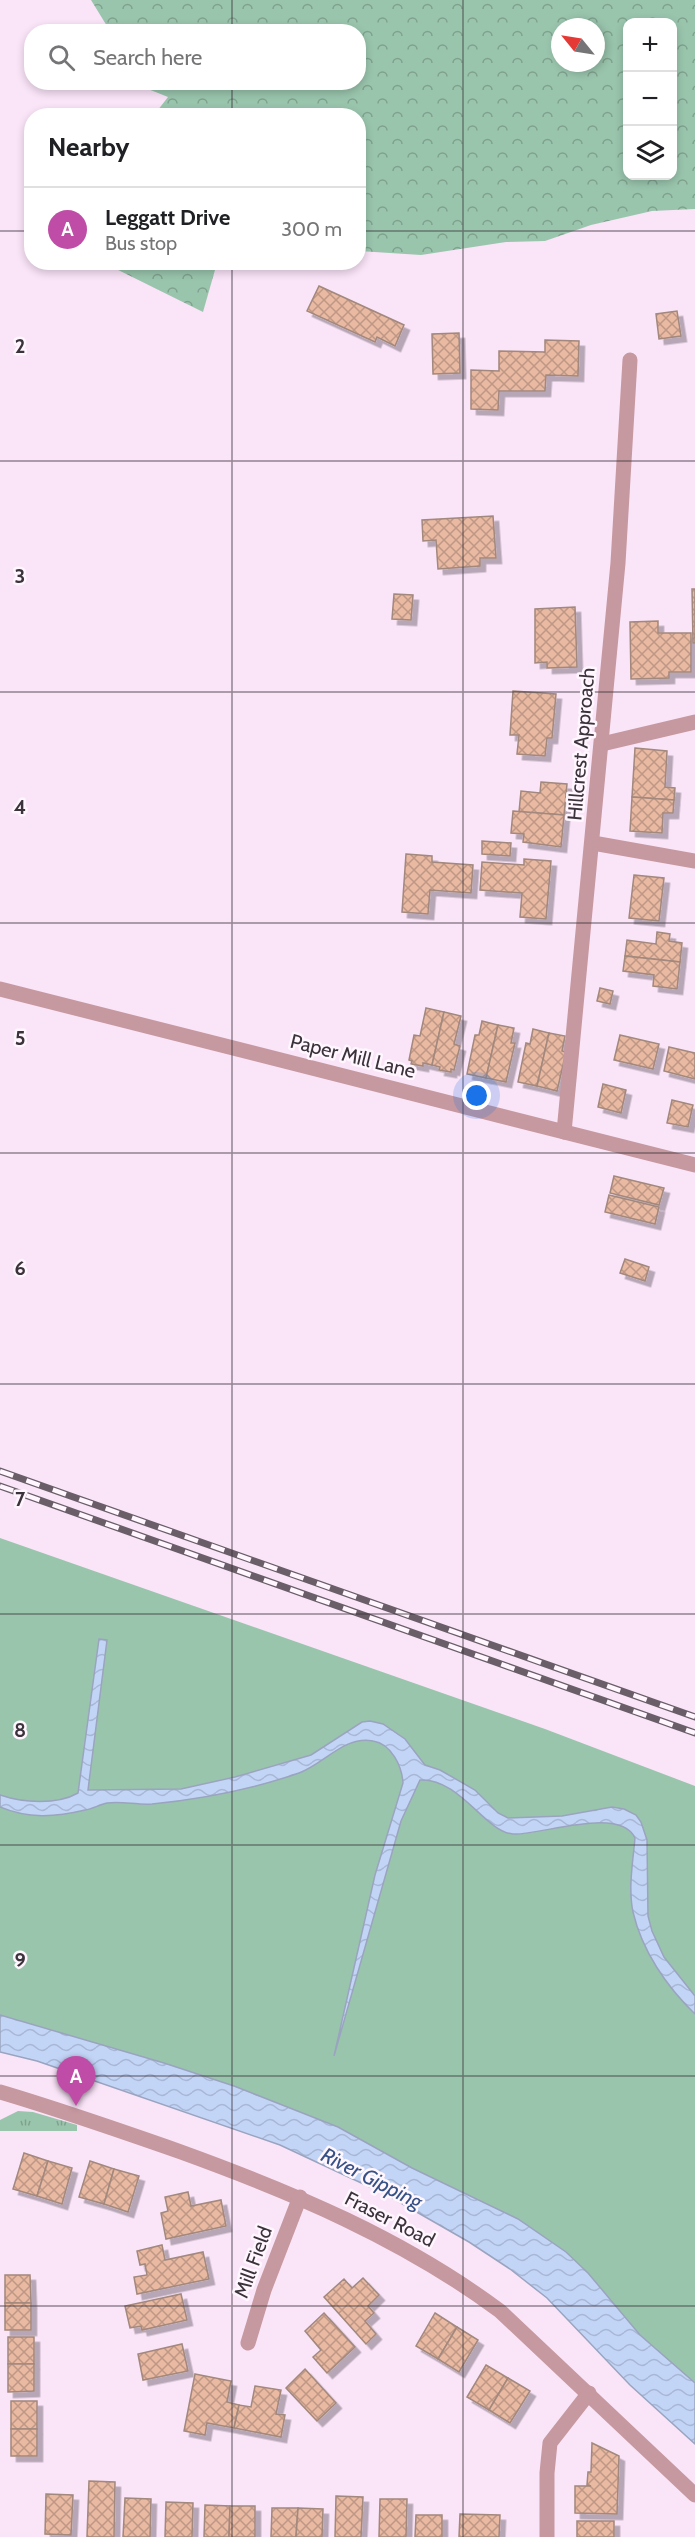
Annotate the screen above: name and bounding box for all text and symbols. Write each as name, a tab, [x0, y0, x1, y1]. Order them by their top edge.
north arrow	[551, 18, 605, 72]
map controls	[623, 18, 677, 180]
button: +	[623, 18, 677, 72]
search box	[24, 24, 366, 90]
icon: search	[45, 41, 78, 74]
text: Search here	[93, 44, 202, 71]
button: −	[623, 72, 677, 126]
button: layers	[623, 126, 677, 180]
text: Nearby	[48, 131, 129, 163]
text: Leggatt Drive	[105, 204, 230, 231]
text: A	[61, 217, 74, 241]
text: 300 m	[281, 217, 342, 241]
text: Bus stop	[105, 231, 177, 255]
text: 2	[15, 334, 25, 358]
text: 3	[15, 564, 25, 588]
street label: Hillcrest Approach	[562, 666, 600, 822]
text: 4	[14, 795, 26, 819]
text: 5	[15, 1026, 25, 1050]
street label: Paper Mill Lane	[288, 1029, 418, 1083]
your location	[462, 1081, 491, 1110]
text: 6	[14, 1256, 26, 1280]
text: 7	[15, 1487, 26, 1511]
text: 8	[14, 1718, 26, 1742]
text: 9	[14, 1948, 26, 1972]
pin: A	[56, 2056, 96, 2106]
water label: River Gipping	[317, 2142, 428, 2215]
street label: Fraser Road	[341, 2186, 439, 2252]
street label: Mill Field	[229, 2223, 277, 2301]

